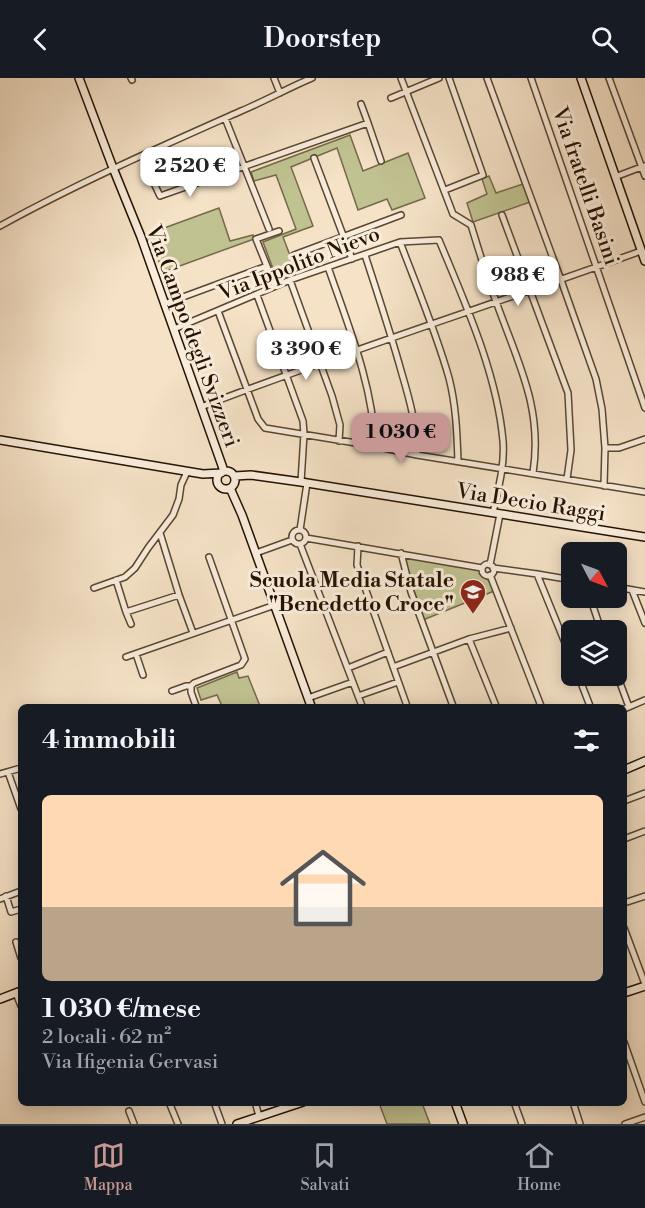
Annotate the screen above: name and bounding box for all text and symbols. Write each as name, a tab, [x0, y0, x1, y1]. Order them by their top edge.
text: Doorstep	[264, 22, 381, 56]
icon: back	[24, 23, 57, 56]
icon: search	[588, 23, 621, 56]
street label: Via fratelli Basini	[546, 103, 624, 269]
pin: 2 520 €	[135, 147, 245, 198]
text: 2 520 €	[154, 154, 226, 179]
street label: Via Campo degli Svizzeri	[139, 221, 244, 451]
street label: Via Ippolito Nievo	[214, 221, 384, 307]
pin: 988 €	[476, 256, 560, 307]
text: 988 €	[491, 263, 545, 288]
pin: 3 390 €	[251, 330, 361, 381]
text: 3 390 €	[271, 337, 341, 362]
pin: 1 030 €	[346, 413, 456, 464]
text: 1 030 €	[366, 420, 436, 445]
street label: Via Decio Raggi	[453, 478, 607, 528]
north arrow	[561, 542, 627, 608]
map controls	[561, 542, 627, 686]
place label: Scuola Media Statale "Benedetto Croce"	[250, 568, 454, 618]
school or university icon: Scuola Media Statale "Benedetto Croce"	[458, 577, 488, 615]
button: layers	[561, 620, 627, 686]
text: 4 immobili	[42, 724, 176, 756]
icon: filters	[570, 724, 603, 757]
icon: home	[269, 834, 377, 942]
text: 1 030 €/mese	[42, 993, 201, 1025]
text: 2 locali · 62 m²	[42, 1025, 171, 1050]
text: Via Ifigenia Gervasi	[42, 1050, 218, 1075]
tab: Mappa	[84, 1139, 133, 1195]
tab: Salvati	[300, 1139, 350, 1195]
tab: Home	[517, 1139, 561, 1195]

